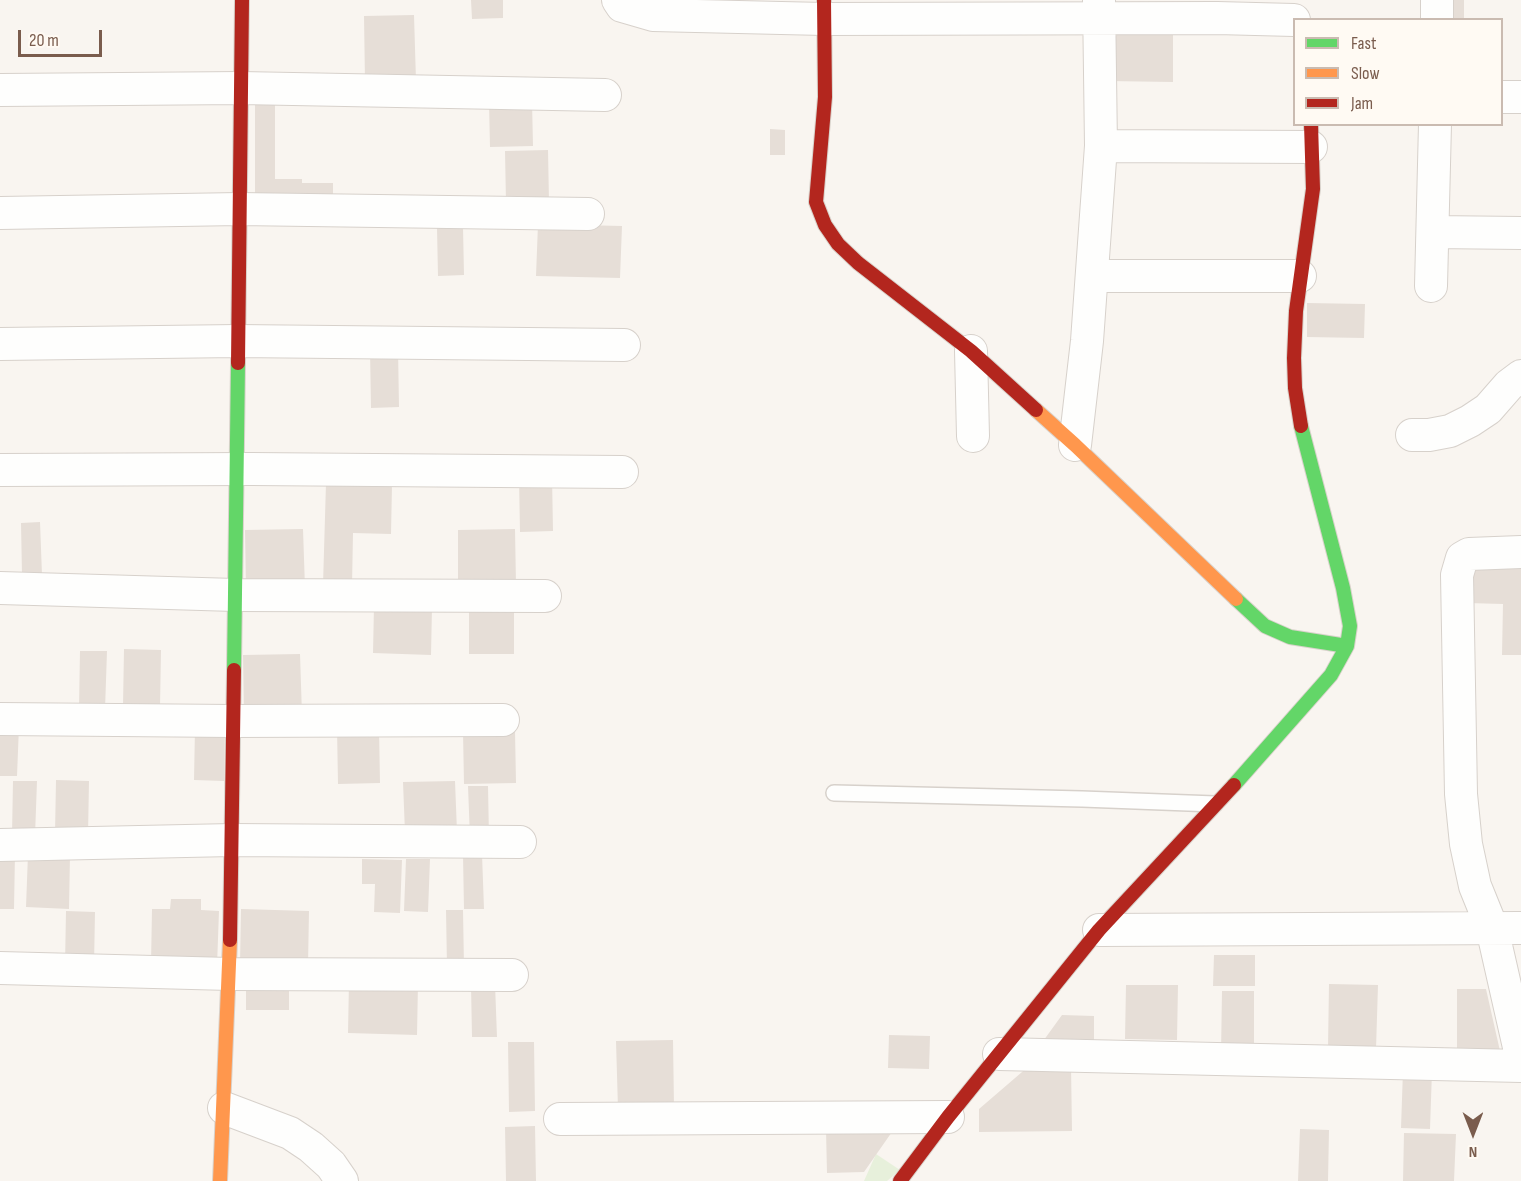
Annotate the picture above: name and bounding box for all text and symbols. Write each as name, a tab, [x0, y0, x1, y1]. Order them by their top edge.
scale bar	[21, 18, 105, 56]
legend	[1293, 18, 1503, 126]
text: 20 m	[29, 30, 59, 51]
text: Fast	[1351, 33, 1376, 54]
text: Slow	[1351, 63, 1380, 84]
text: Jam	[1351, 93, 1373, 114]
north arrow	[1443, 1103, 1503, 1163]
text: N	[1469, 1142, 1477, 1161]

